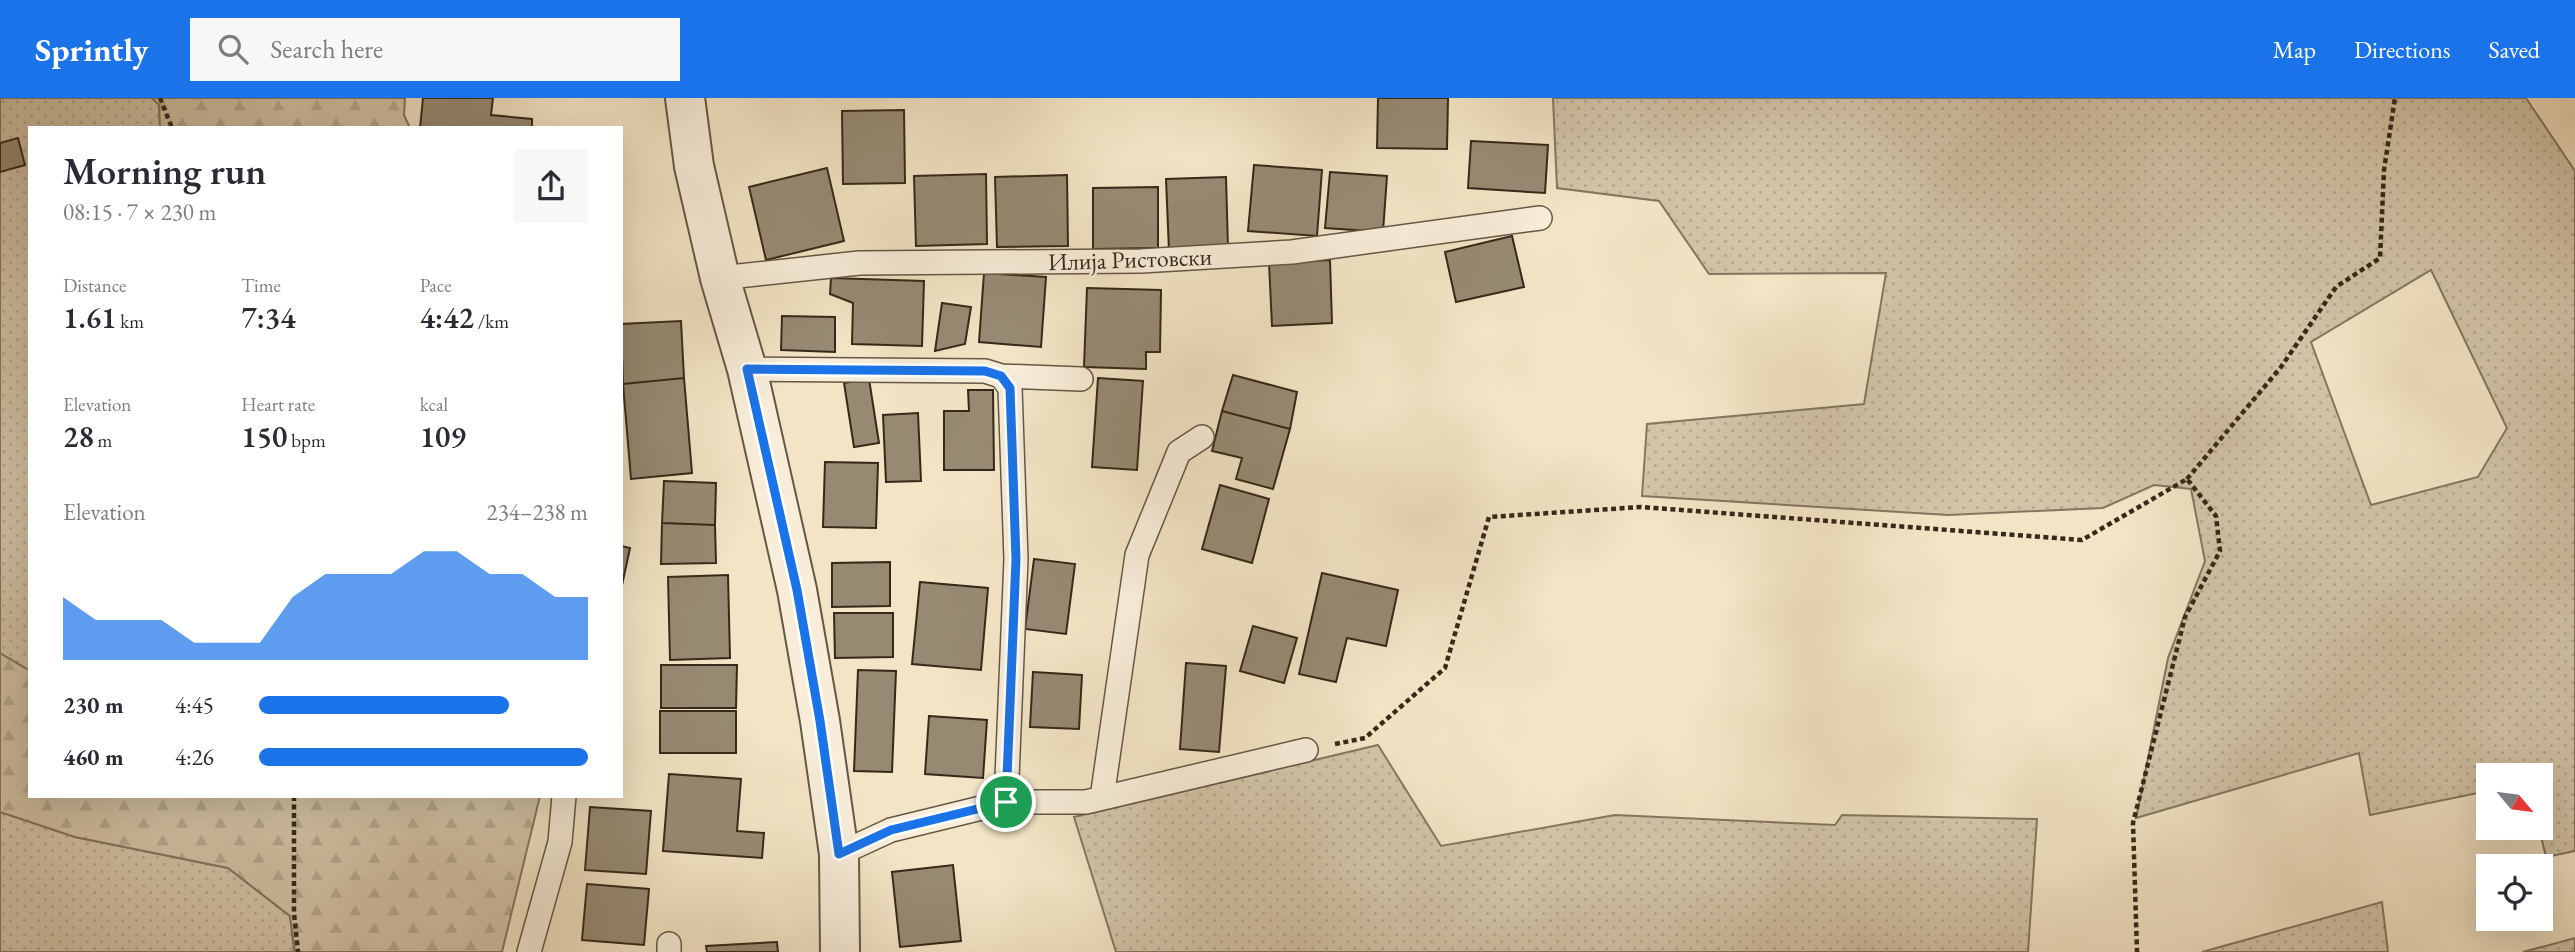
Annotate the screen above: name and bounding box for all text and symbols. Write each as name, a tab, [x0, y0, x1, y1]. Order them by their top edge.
search box	[190, 18, 680, 81]
text: Sprintly	[35, 28, 148, 71]
icon: search	[214, 30, 252, 68]
text: Search here	[270, 32, 383, 66]
text: Map	[2273, 34, 2316, 65]
text: Directions	[2354, 34, 2451, 65]
text: Saved	[2489, 34, 2540, 65]
text: Morning run	[63, 146, 266, 195]
button: share	[514, 149, 588, 223]
text: 08:15 · 7 × 230 m	[63, 197, 216, 227]
street label: Илија Ристовски	[1047, 241, 1213, 277]
text: Distance	[63, 273, 126, 298]
text: Time	[241, 273, 281, 298]
text: Pace	[420, 273, 452, 298]
text: 1.61	[63, 298, 116, 337]
text: 7:34	[241, 298, 296, 337]
text: 4:42	[420, 298, 474, 337]
text: km	[116, 309, 144, 334]
text: /km	[474, 309, 509, 334]
text: Elevation	[63, 392, 131, 417]
text: Heart rate	[241, 392, 315, 417]
text: kcal	[420, 392, 448, 417]
text: 28	[63, 417, 94, 456]
text: 150	[241, 417, 288, 456]
text: 109	[420, 417, 466, 456]
text: m	[94, 428, 112, 453]
text: bpm	[288, 428, 326, 453]
text: Elevation	[63, 497, 146, 527]
text: 234–238 m	[487, 497, 588, 527]
text: 230 m	[63, 690, 124, 720]
text: 4:45	[175, 690, 214, 720]
text: 460 m	[63, 742, 124, 772]
text: 4:26	[175, 742, 214, 772]
north arrow	[2476, 763, 2553, 840]
map controls	[2476, 763, 2553, 931]
pin	[976, 772, 1036, 832]
icon: arrive	[987, 783, 1025, 821]
button: locate	[2476, 854, 2553, 931]

